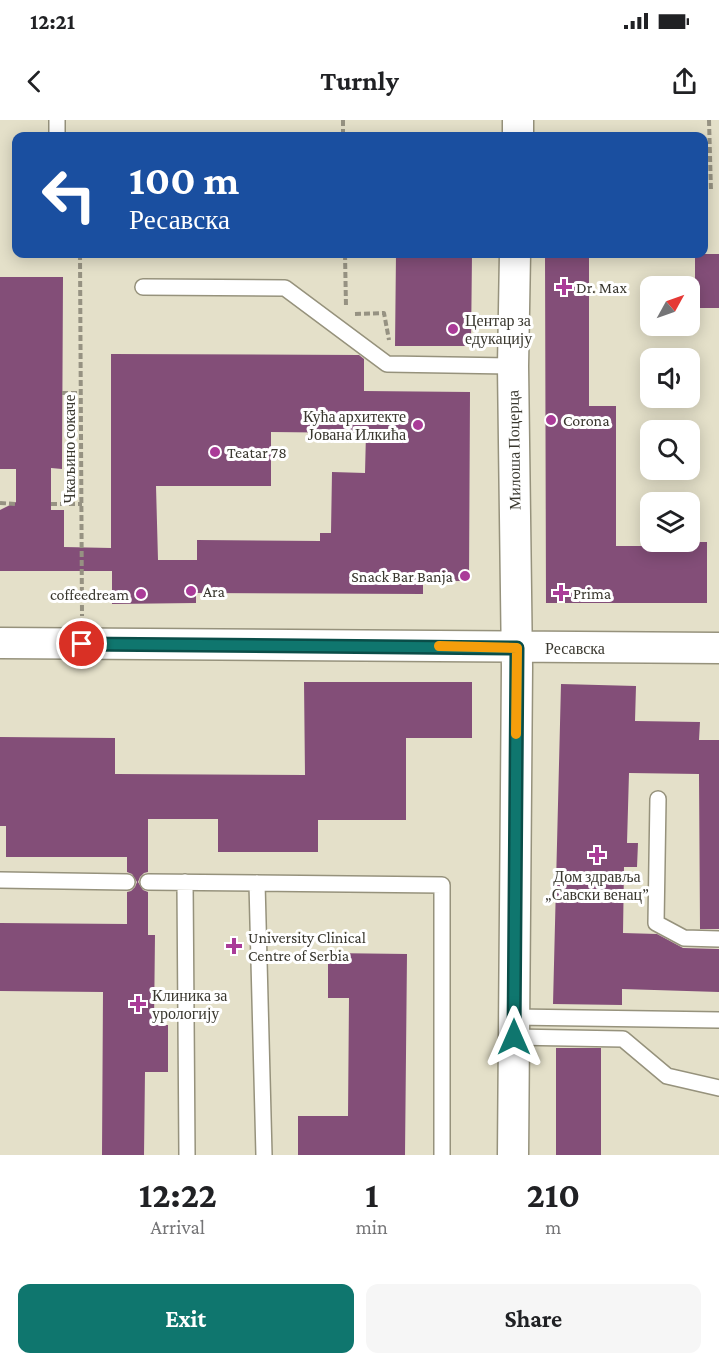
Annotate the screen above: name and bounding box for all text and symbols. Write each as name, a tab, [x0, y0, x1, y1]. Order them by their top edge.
text: 12:21	[30, 9, 75, 34]
icon: back	[18, 65, 51, 98]
icon: share	[668, 65, 701, 98]
text: Turnly	[320, 66, 399, 96]
icon: left	[30, 156, 108, 234]
text: 100 m	[129, 156, 239, 203]
text: Ресавска	[129, 205, 230, 235]
north arrow	[640, 276, 700, 336]
map controls	[640, 276, 700, 552]
place label: Dr. Max	[576, 279, 627, 296]
marker: Dr. Max	[557, 280, 571, 294]
place label: Центар за едукацију	[465, 312, 532, 348]
marker: Центар за едукацију	[446, 322, 460, 336]
button: sound	[640, 348, 700, 408]
street label: Милоша Поцерца	[504, 390, 525, 510]
street label: Чкаљино сокаче	[61, 394, 78, 504]
place label: Кућа архитекте Јована Илкића	[303, 408, 406, 443]
place label: Corona	[563, 412, 610, 429]
marker: Corona	[544, 413, 558, 427]
marker: Кућа архитекте Јована Илкића	[411, 418, 425, 432]
button: search	[640, 420, 700, 480]
place label: Teatar 78	[227, 444, 287, 461]
marker: Teatar 78	[208, 445, 222, 459]
button: layers	[640, 492, 700, 552]
place label: Snack Bar Banja	[351, 568, 454, 586]
marker: Snack Bar Banja	[458, 569, 472, 583]
place label: Ara	[203, 583, 225, 600]
marker: Ara	[184, 584, 198, 598]
place label: Prima	[573, 585, 612, 602]
place label: coffeedream	[50, 586, 129, 603]
marker: Prima	[554, 586, 568, 600]
marker: coffeedream	[134, 587, 148, 601]
pin	[56, 618, 107, 669]
icon: arrive	[65, 627, 98, 660]
street label: Ресавска	[545, 640, 605, 657]
marker: Дом здравља „Савски венац”	[588, 846, 606, 864]
place label: Дом здравља „Савски венац”	[545, 868, 649, 904]
place label: University Clinical Centre of Serbia	[248, 929, 366, 964]
marker: University Clinical Centre of Serbia	[225, 937, 243, 955]
place label: Клиника за урологију	[152, 987, 227, 1023]
marker: Клиника за урологију	[129, 995, 147, 1013]
position arrow	[482, 1005, 546, 1069]
text: 12:22	[139, 1175, 217, 1215]
text: 1	[365, 1175, 378, 1215]
text: 210	[527, 1175, 580, 1215]
text: Arrival	[151, 1216, 205, 1238]
text: min	[356, 1216, 388, 1238]
text: m	[545, 1216, 561, 1238]
button: Exit	[18, 1284, 354, 1353]
button: Share	[366, 1284, 701, 1353]

